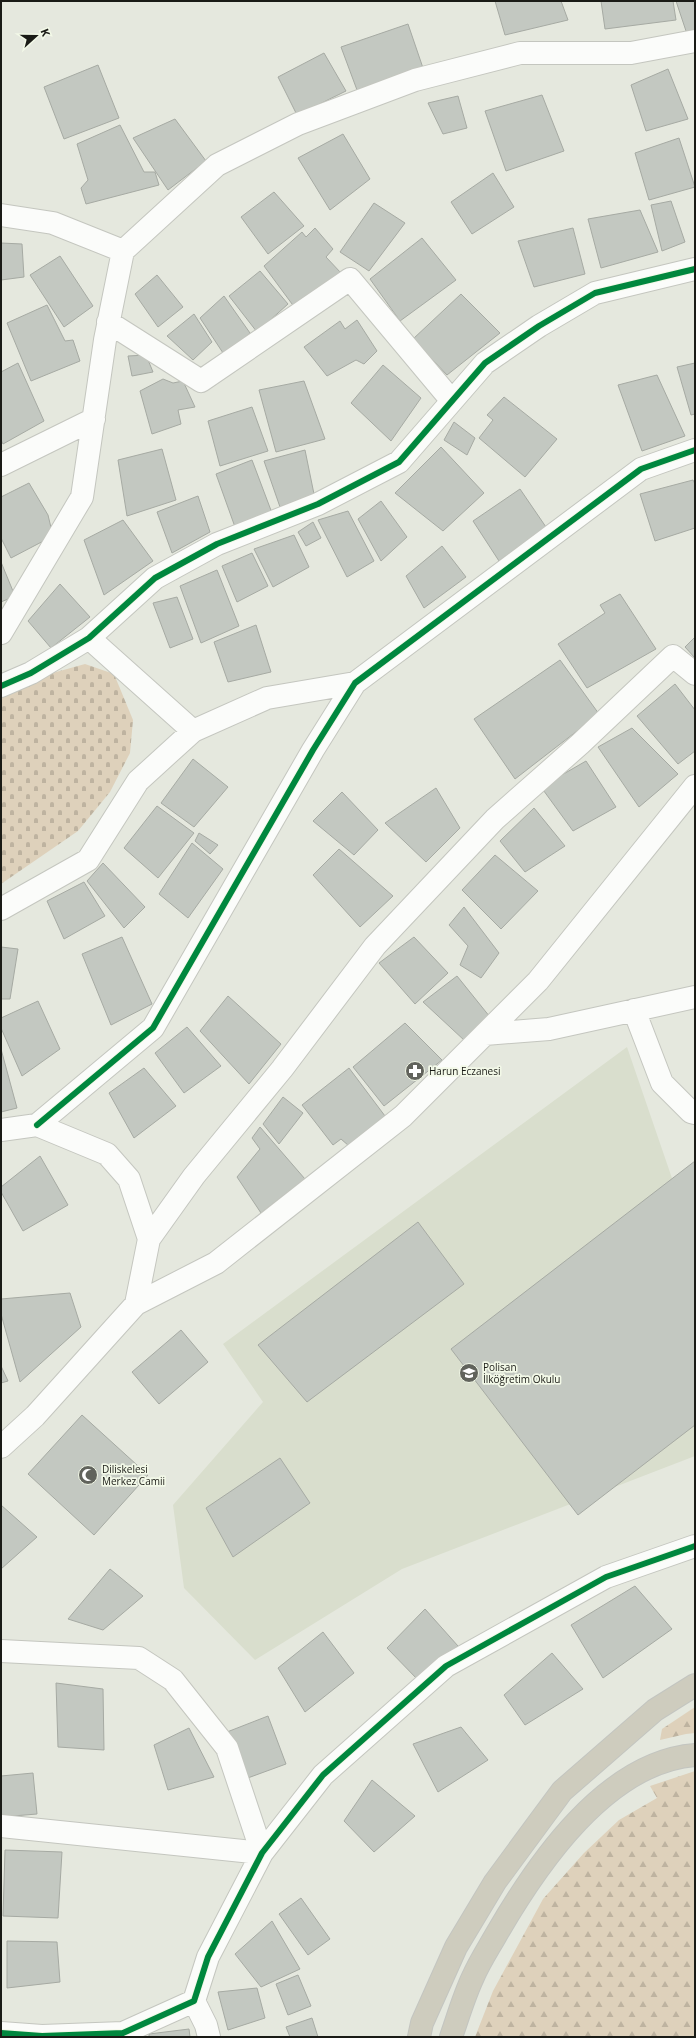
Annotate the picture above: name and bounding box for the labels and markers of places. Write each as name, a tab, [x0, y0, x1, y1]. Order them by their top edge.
pharmacy icon: Harun Eczanesi	[404, 1060, 426, 1082]
place label: Harun Eczanesi	[429, 1064, 501, 1078]
place label: Polisan İlköğretim Okulu	[483, 1360, 561, 1386]
school or university icon: Polisan İlköğretim Okulu	[458, 1362, 480, 1384]
place label: Diliskelesi Merkez Camii	[102, 1462, 165, 1488]
mosque icon: Diliskelesi Merkez Camii	[77, 1464, 99, 1486]

